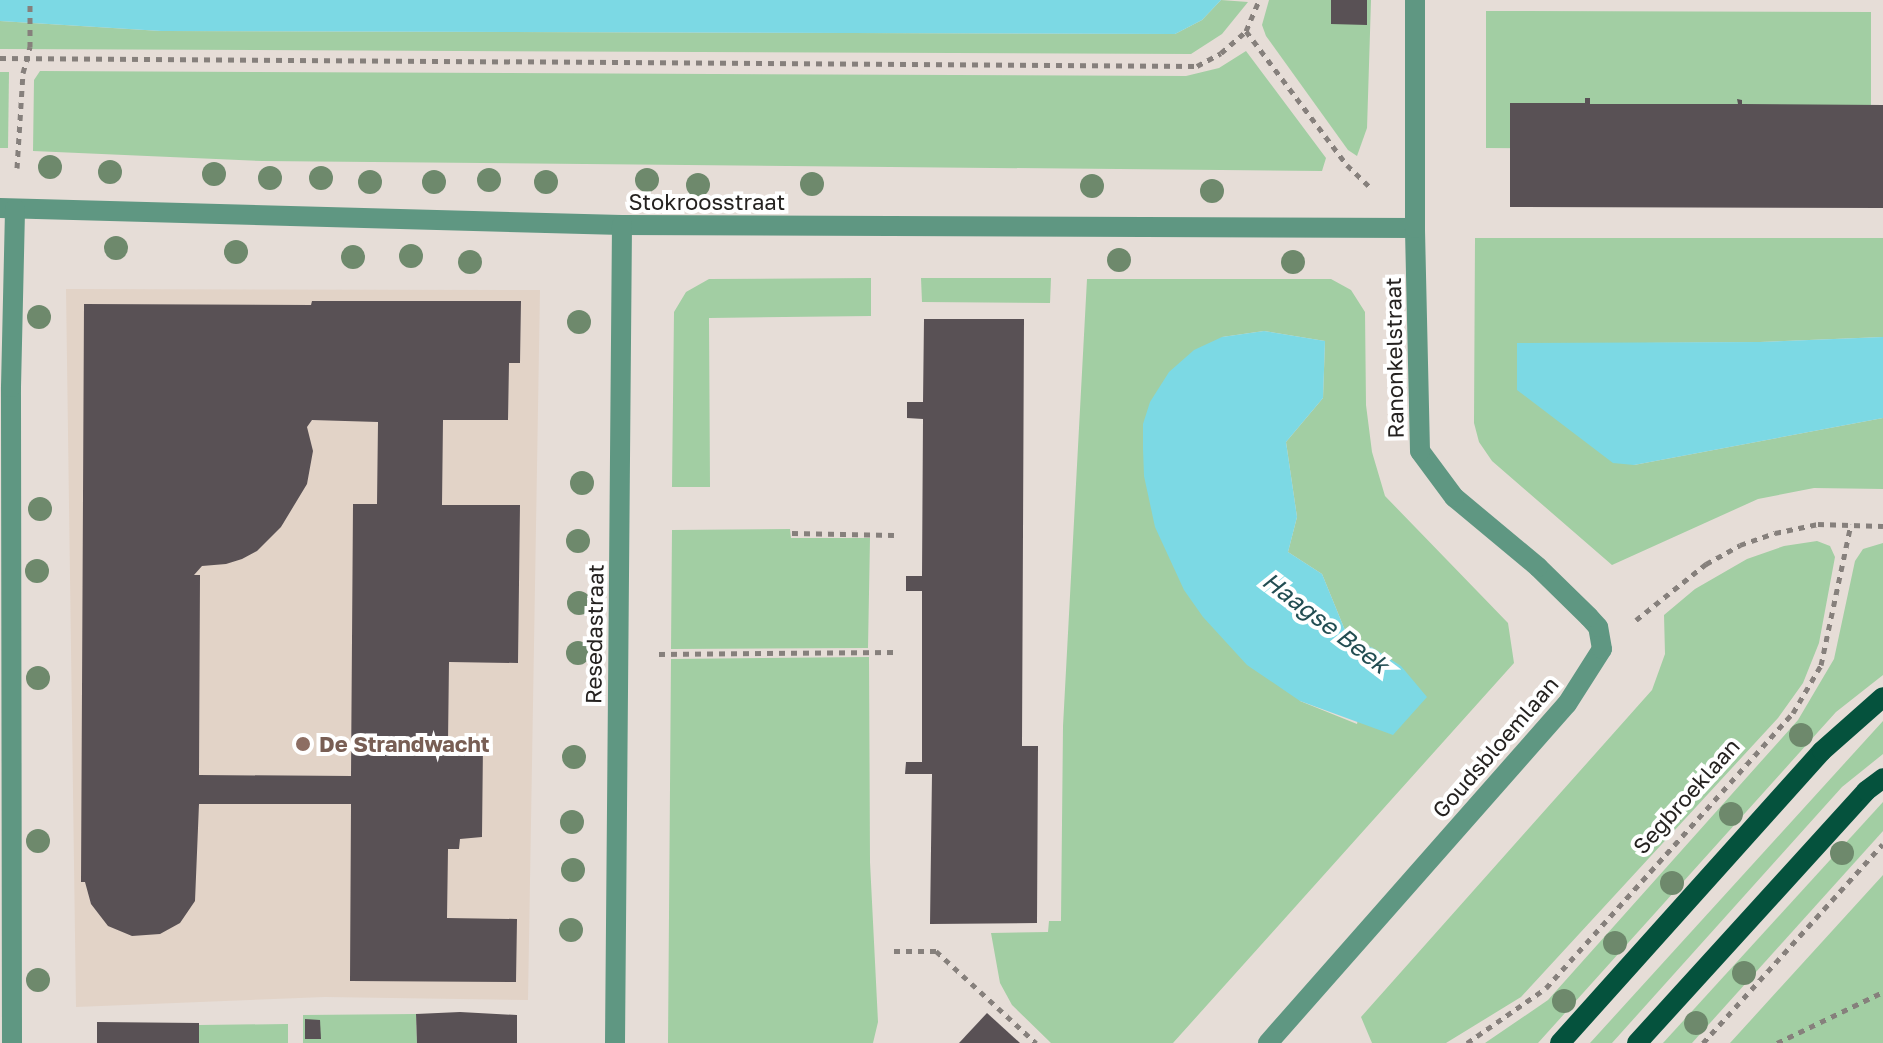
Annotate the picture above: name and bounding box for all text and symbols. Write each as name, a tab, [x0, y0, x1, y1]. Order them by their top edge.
street label: Stokroosstraat	[629, 189, 785, 215]
street label: Ranonkelstraat	[1379, 277, 1409, 439]
street label: Resedastraat	[580, 564, 608, 704]
water label: Haagse Beek	[1257, 565, 1395, 679]
street label: Goudsbloemlaan	[1427, 671, 1563, 823]
place label: De Strandwacht	[319, 731, 490, 757]
street label: Segbroeklaan	[1627, 733, 1745, 859]
marker: De Strandwacht	[294, 735, 312, 753]

